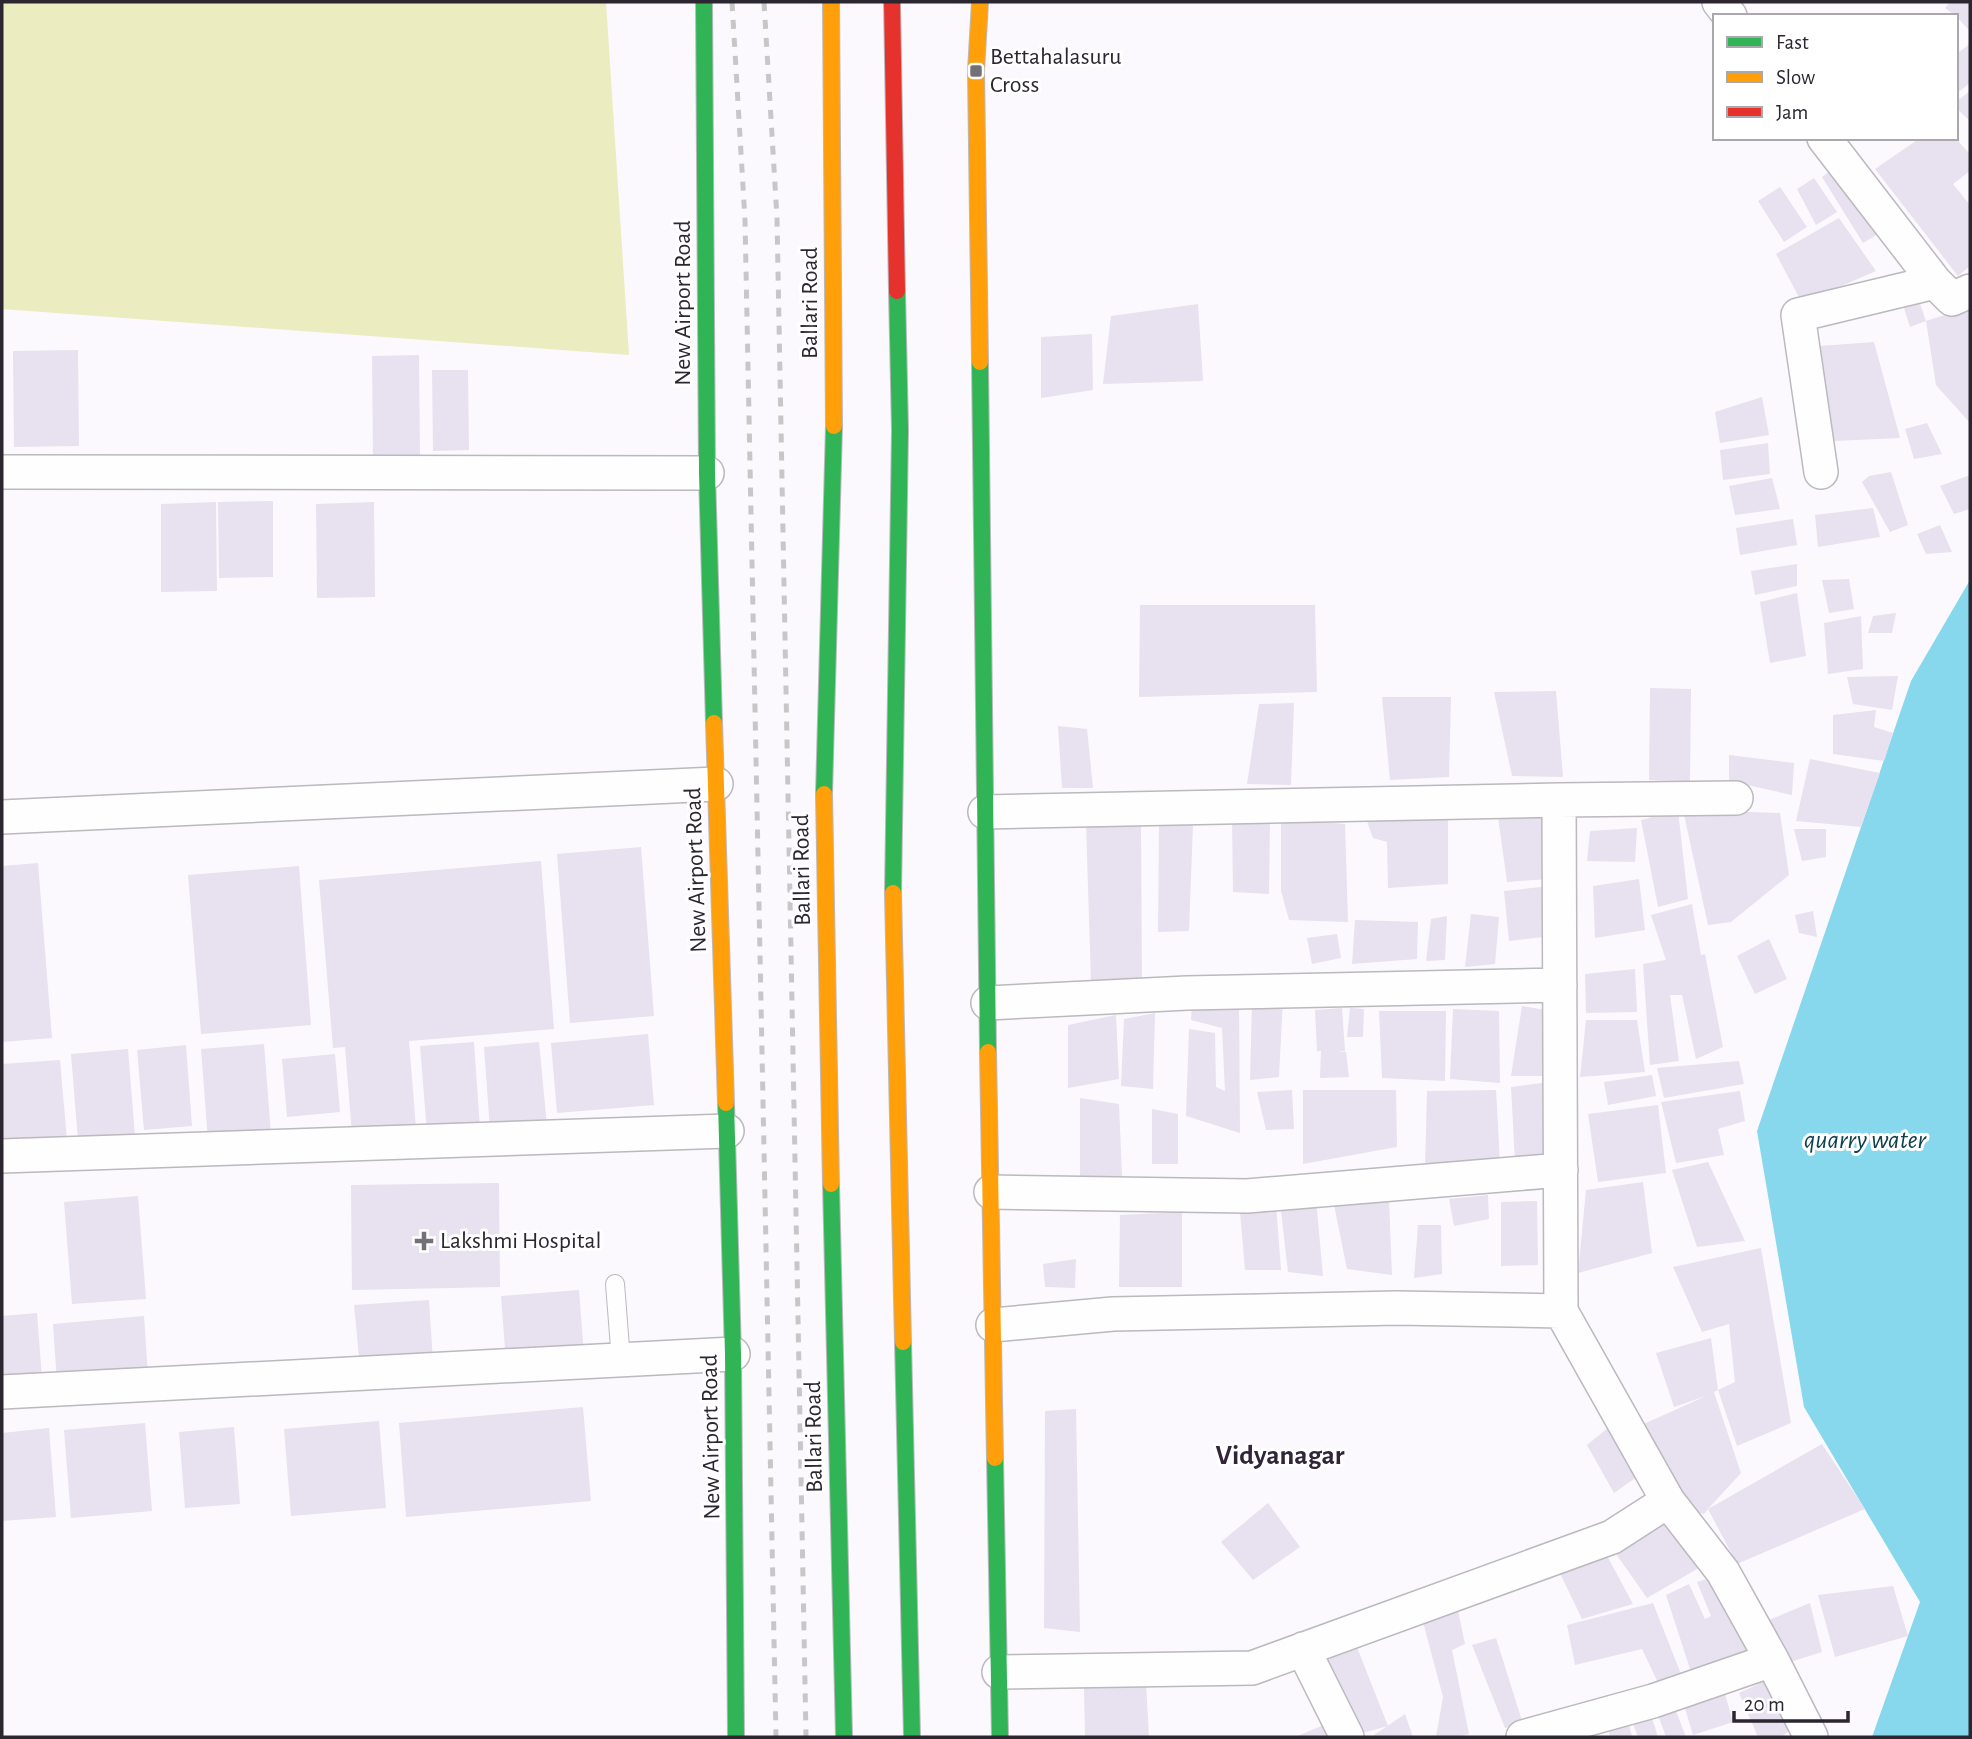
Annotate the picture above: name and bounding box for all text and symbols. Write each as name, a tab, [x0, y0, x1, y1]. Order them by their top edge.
legend	[1713, 14, 1958, 140]
text: Fast	[1776, 32, 1809, 53]
place label: Bettahalasuru Cross	[990, 45, 1122, 97]
marker: Bettahalasuru Cross	[968, 63, 984, 79]
text: Slow	[1776, 67, 1815, 88]
text: Jam	[1776, 102, 1808, 123]
street label: New Airport Road	[671, 220, 695, 386]
street label: Ballari Road	[798, 247, 822, 359]
street label: New Airport Road	[681, 787, 711, 953]
street label: Ballari Road	[789, 814, 815, 926]
water label: quarry water	[1804, 1127, 1928, 1153]
place label: Lakshmi Hospital	[440, 1229, 601, 1253]
marker: Lakshmi Hospital	[414, 1231, 434, 1251]
street label: New Airport Road	[698, 1354, 724, 1520]
street label: Ballari Road	[801, 1381, 827, 1493]
district label: Vidyanagar	[1216, 1442, 1345, 1470]
scale bar	[1734, 1680, 1848, 1724]
text: 20 m	[1744, 1694, 1785, 1715]

